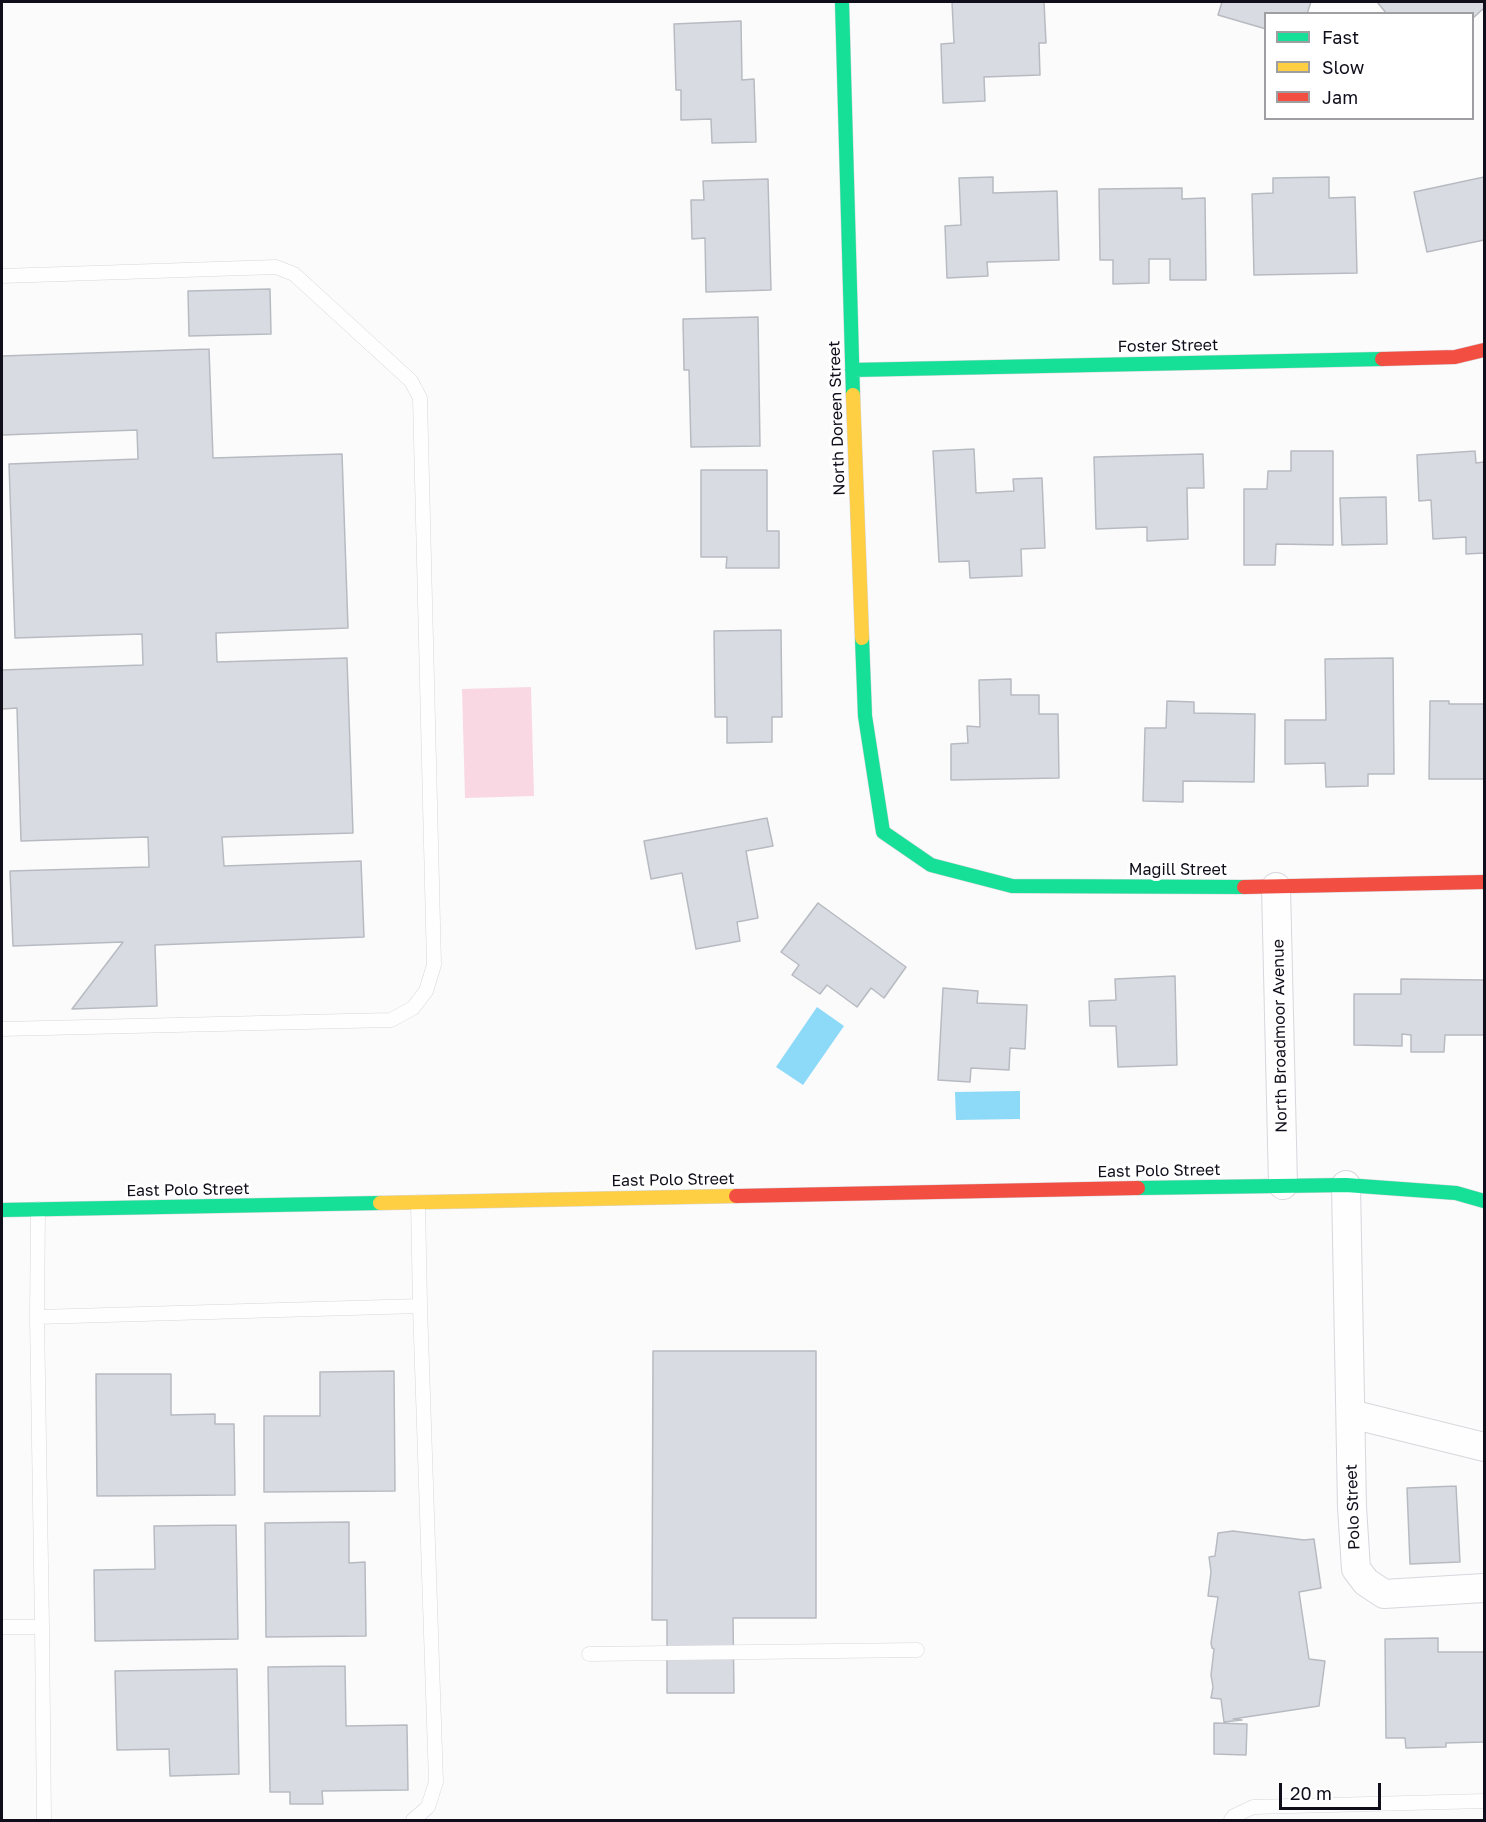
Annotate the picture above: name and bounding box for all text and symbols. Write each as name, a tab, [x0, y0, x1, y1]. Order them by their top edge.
legend	[1264, 12, 1474, 120]
text: Fast	[1322, 26, 1359, 48]
text: Slow	[1322, 56, 1364, 78]
text: Jam	[1322, 86, 1358, 108]
street label: Foster Street	[1117, 336, 1219, 356]
street label: North Doreen Street	[825, 340, 849, 496]
street label: Magill Street	[1129, 860, 1227, 880]
street label: North Broadmoor Avenue	[1269, 939, 1291, 1133]
street label: East Polo Street	[1097, 1160, 1221, 1182]
street label: East Polo Street	[611, 1169, 735, 1191]
street label: East Polo Street	[126, 1179, 250, 1201]
street label: Polo Street	[1342, 1464, 1364, 1550]
scale bar	[1282, 1771, 1384, 1809]
text: 20 m	[1290, 1782, 1332, 1804]

